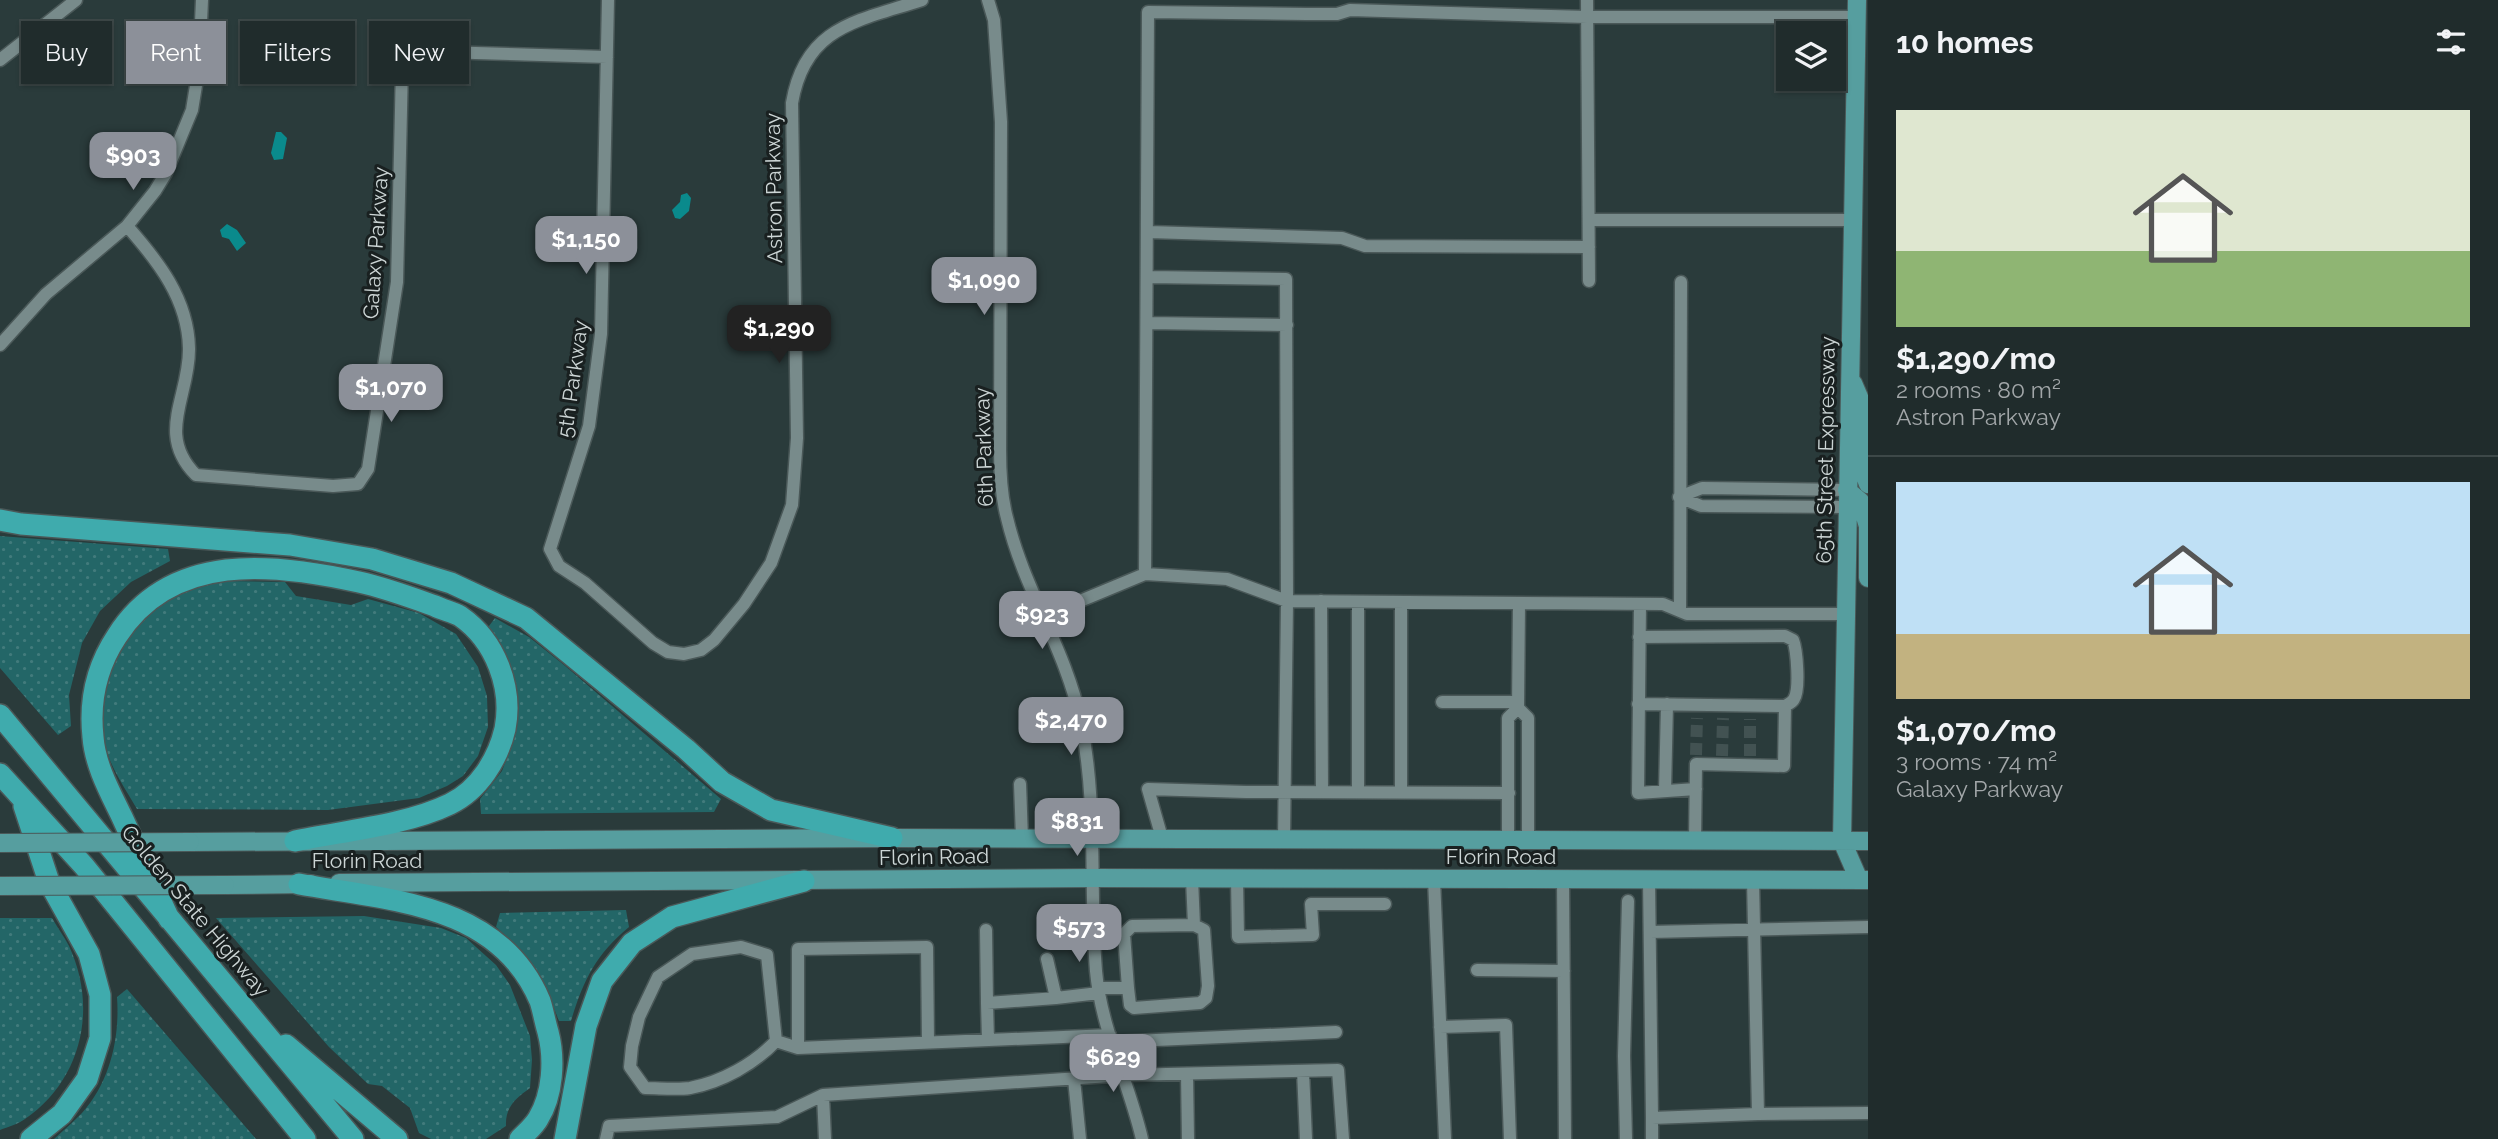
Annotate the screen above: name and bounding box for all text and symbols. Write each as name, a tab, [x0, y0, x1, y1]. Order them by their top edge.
chip: Buy	[21, 21, 112, 84]
chip: Rent	[126, 21, 226, 84]
chip: Filters	[240, 21, 355, 84]
chip: New	[369, 21, 469, 84]
map controls	[1776, 21, 1846, 91]
button: layers	[1776, 21, 1846, 91]
icon: filters	[2432, 23, 2470, 61]
text: 10 homes	[1896, 25, 2033, 60]
street label: Astron Parkway	[760, 113, 787, 263]
pin: $903	[92, 132, 174, 192]
text: $903	[105, 141, 161, 168]
icon: home	[2120, 155, 2246, 281]
street label: Galaxy Parkway	[358, 166, 393, 320]
pin: $1,150	[529, 216, 643, 276]
text: $1,150	[551, 225, 621, 252]
pin: $1,090	[927, 258, 1041, 317]
text: $1,090	[947, 266, 1021, 293]
pin: $1,290	[722, 306, 836, 365]
text: $1,290	[743, 314, 815, 341]
street label: 5th Parkway	[552, 319, 593, 439]
street label: 65th Street Expressway	[1811, 336, 1840, 564]
text: $1,290/mo	[1896, 341, 2056, 376]
pin: $1,070	[334, 364, 448, 424]
text: $1,070	[355, 373, 427, 400]
text: 2 rooms · 80 m²	[1896, 376, 2061, 403]
street label: 6th Parkway	[969, 387, 998, 507]
text: Astron Parkway	[1896, 403, 2061, 430]
icon: home	[2120, 527, 2246, 653]
pin: $923	[1001, 592, 1083, 651]
text: $923	[1015, 600, 1069, 627]
pin: $2,470	[1014, 698, 1128, 757]
text: $2,470	[1034, 706, 1108, 733]
text: $1,070/mo	[1896, 713, 2056, 748]
text: 3 rooms · 74 m²	[1896, 748, 2057, 775]
text: Galaxy Parkway	[1896, 775, 2063, 802]
pin: $831	[1036, 798, 1118, 858]
text: $831	[1051, 807, 1103, 834]
street label: Golden State Highway	[116, 820, 274, 1001]
street label: Florin Road	[879, 843, 989, 870]
street label: Florin Road	[1446, 844, 1556, 869]
street label: Florin Road	[312, 848, 422, 873]
pin: $573	[1038, 904, 1120, 964]
text: $573	[1052, 913, 1106, 940]
pin: $629	[1072, 1034, 1154, 1094]
text: $629	[1085, 1043, 1141, 1070]

